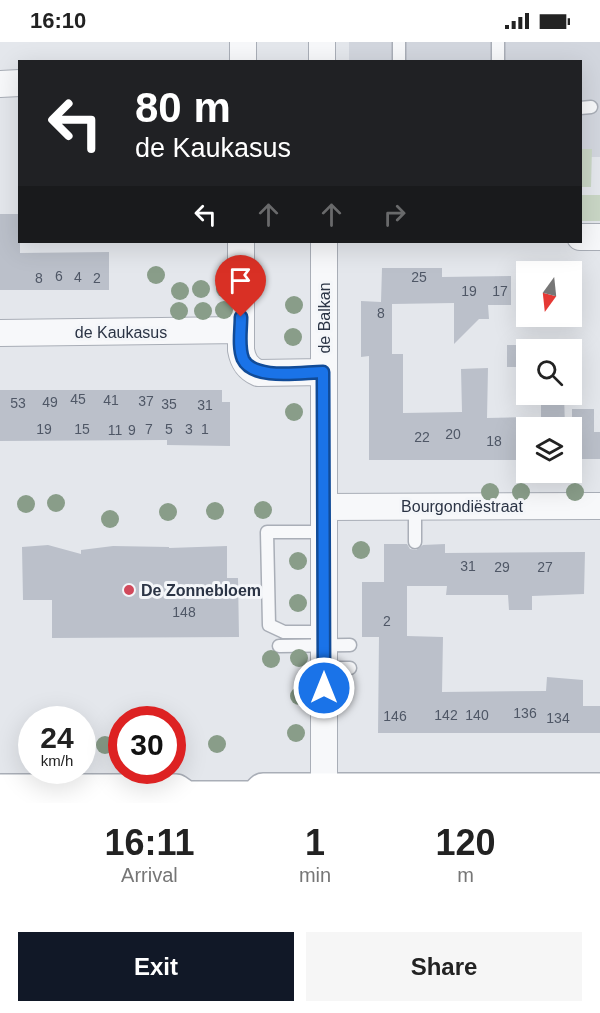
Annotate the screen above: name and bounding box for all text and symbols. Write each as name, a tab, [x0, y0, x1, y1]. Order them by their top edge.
text: 16:10	[30, 8, 86, 33]
icon: left	[36, 84, 114, 162]
text: 80 m	[135, 84, 231, 131]
text: de Kaukasus	[135, 133, 291, 163]
icon: left	[189, 198, 222, 231]
icon: ahead	[252, 198, 285, 231]
icon: ahead	[315, 198, 348, 231]
icon: right	[378, 198, 411, 231]
pin	[215, 255, 266, 317]
north arrow	[516, 261, 582, 327]
map controls	[516, 261, 582, 483]
icon: arrive	[224, 264, 257, 297]
house number: 6	[55, 268, 63, 284]
house number: 4	[74, 269, 82, 285]
house number: 25	[411, 269, 427, 285]
house number: 8	[35, 270, 43, 286]
house number: 2	[93, 270, 101, 286]
street label: de Balkan	[316, 282, 333, 354]
house number: 19	[461, 283, 477, 299]
house number: 17	[492, 283, 508, 299]
house number: 8	[377, 305, 385, 321]
street label: de Kaukasus	[75, 324, 167, 341]
button: search	[516, 339, 582, 405]
house number: 45	[70, 391, 86, 407]
house number: 41	[103, 392, 119, 408]
house number: 37	[138, 393, 154, 409]
house number: 49	[42, 394, 58, 410]
house number: 53	[10, 395, 26, 411]
house number: 35	[161, 396, 177, 412]
house number: 31	[197, 397, 213, 413]
button: layers	[516, 417, 582, 483]
house number: 19	[36, 421, 52, 437]
house number: 15	[74, 421, 90, 437]
house number: 7	[145, 421, 153, 437]
house number: 5	[165, 421, 173, 437]
house number: 3	[185, 421, 193, 437]
house number: 1	[201, 421, 209, 437]
house number: 11	[108, 422, 122, 438]
house number: 9	[128, 422, 136, 438]
house number: 20	[445, 426, 461, 442]
house number: 22	[414, 429, 430, 445]
house number: 18	[486, 433, 502, 449]
street label: Bourgondiëstraat	[401, 498, 523, 515]
house number: 31	[460, 558, 476, 574]
house number: 29	[494, 559, 510, 575]
house number: 27	[537, 559, 553, 575]
place label: De Zonnebloem	[141, 582, 261, 599]
marker: De Zonnebloem	[122, 583, 136, 597]
house number: 148	[172, 604, 196, 620]
house number: 2	[383, 613, 391, 629]
position arrow	[292, 656, 356, 720]
house number: 136	[513, 705, 537, 721]
speed limit sign: 30	[108, 706, 186, 784]
house number: 142	[434, 707, 458, 723]
house number: 140	[465, 707, 489, 723]
house number: 146	[383, 708, 407, 724]
house number: 134	[546, 710, 570, 726]
text: 24	[40, 721, 74, 754]
text: km/h	[41, 752, 73, 769]
text: 16:11	[104, 822, 194, 863]
text: 1	[305, 822, 325, 863]
text: 120	[436, 822, 496, 863]
text: Arrival	[121, 864, 178, 886]
text: min	[299, 864, 331, 886]
text: m	[457, 864, 474, 886]
button: Exit	[18, 932, 294, 1001]
button: Share	[306, 932, 582, 1001]

